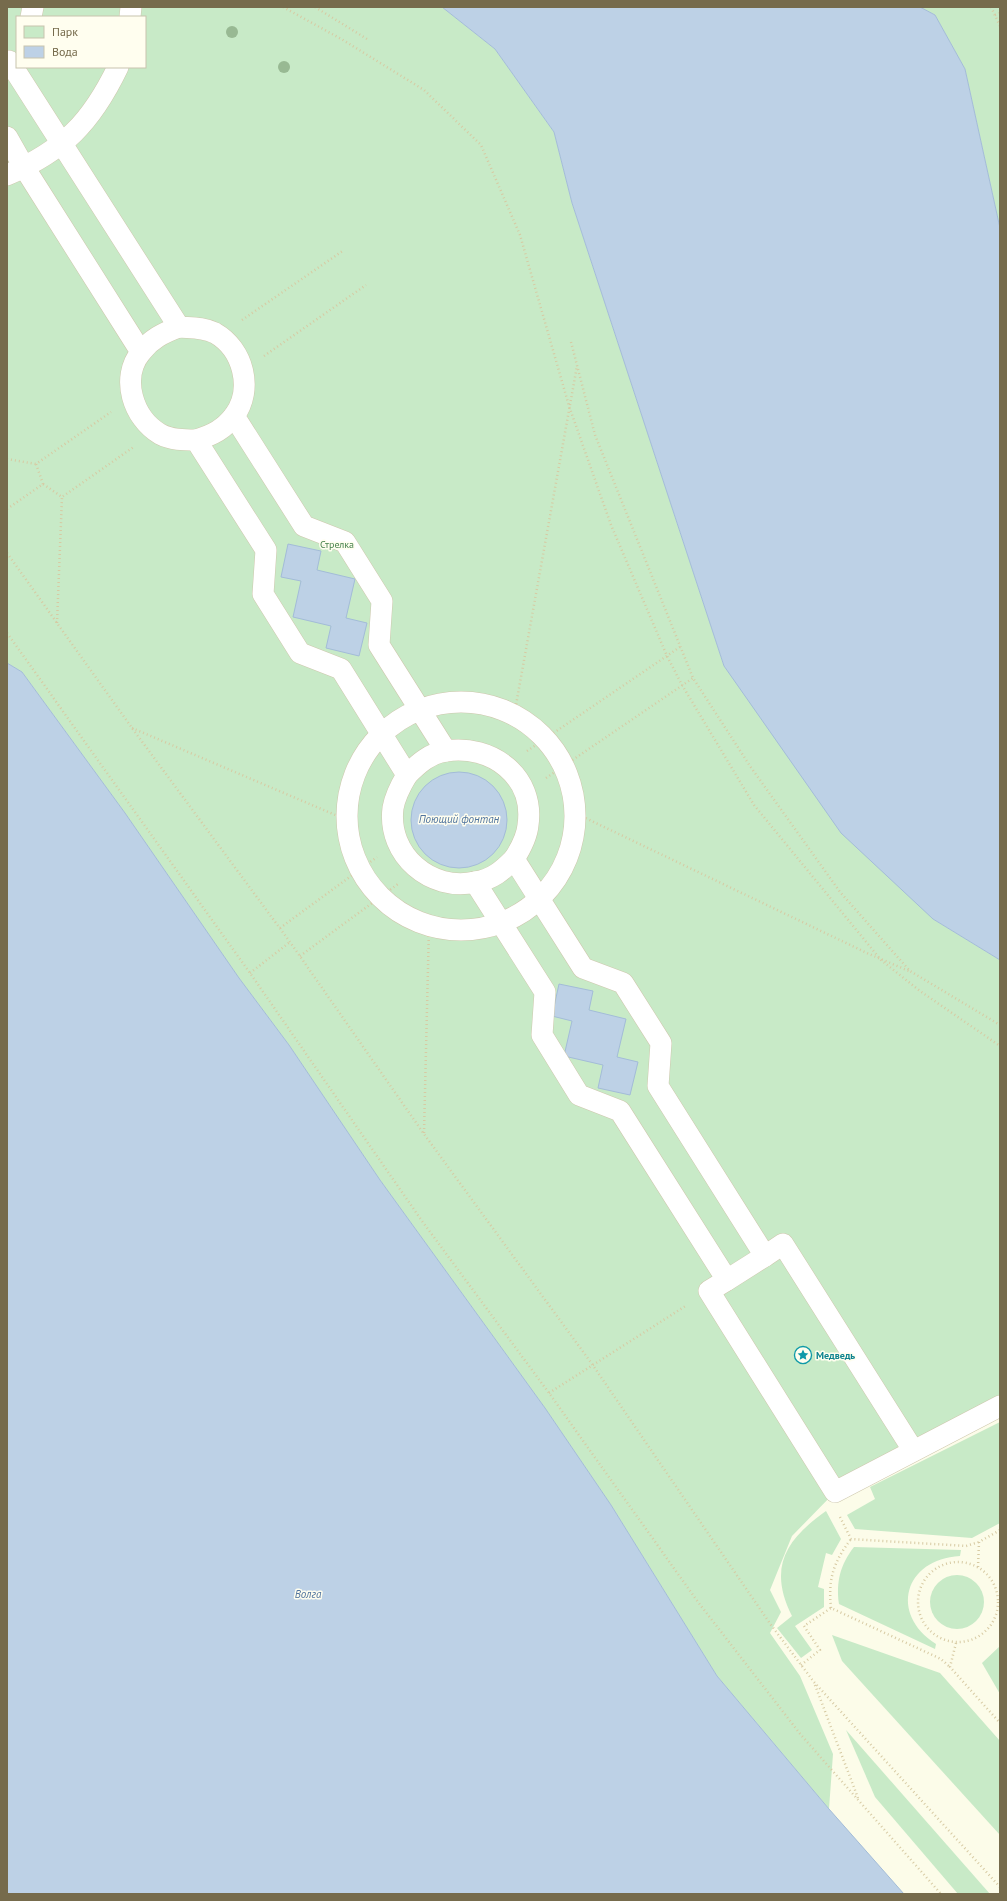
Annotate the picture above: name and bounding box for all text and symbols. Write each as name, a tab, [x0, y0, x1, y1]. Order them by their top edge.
legend	[16, 16, 146, 68]
text: Парк	[52, 24, 78, 39]
text: Вода	[52, 44, 78, 59]
park label: Стрелка	[320, 538, 354, 551]
water label: Поющий фонтан	[419, 812, 500, 826]
place icon: Медведь	[793, 1345, 813, 1365]
place label: Медведь	[816, 1349, 855, 1362]
water label: Волга	[295, 1587, 322, 1601]

